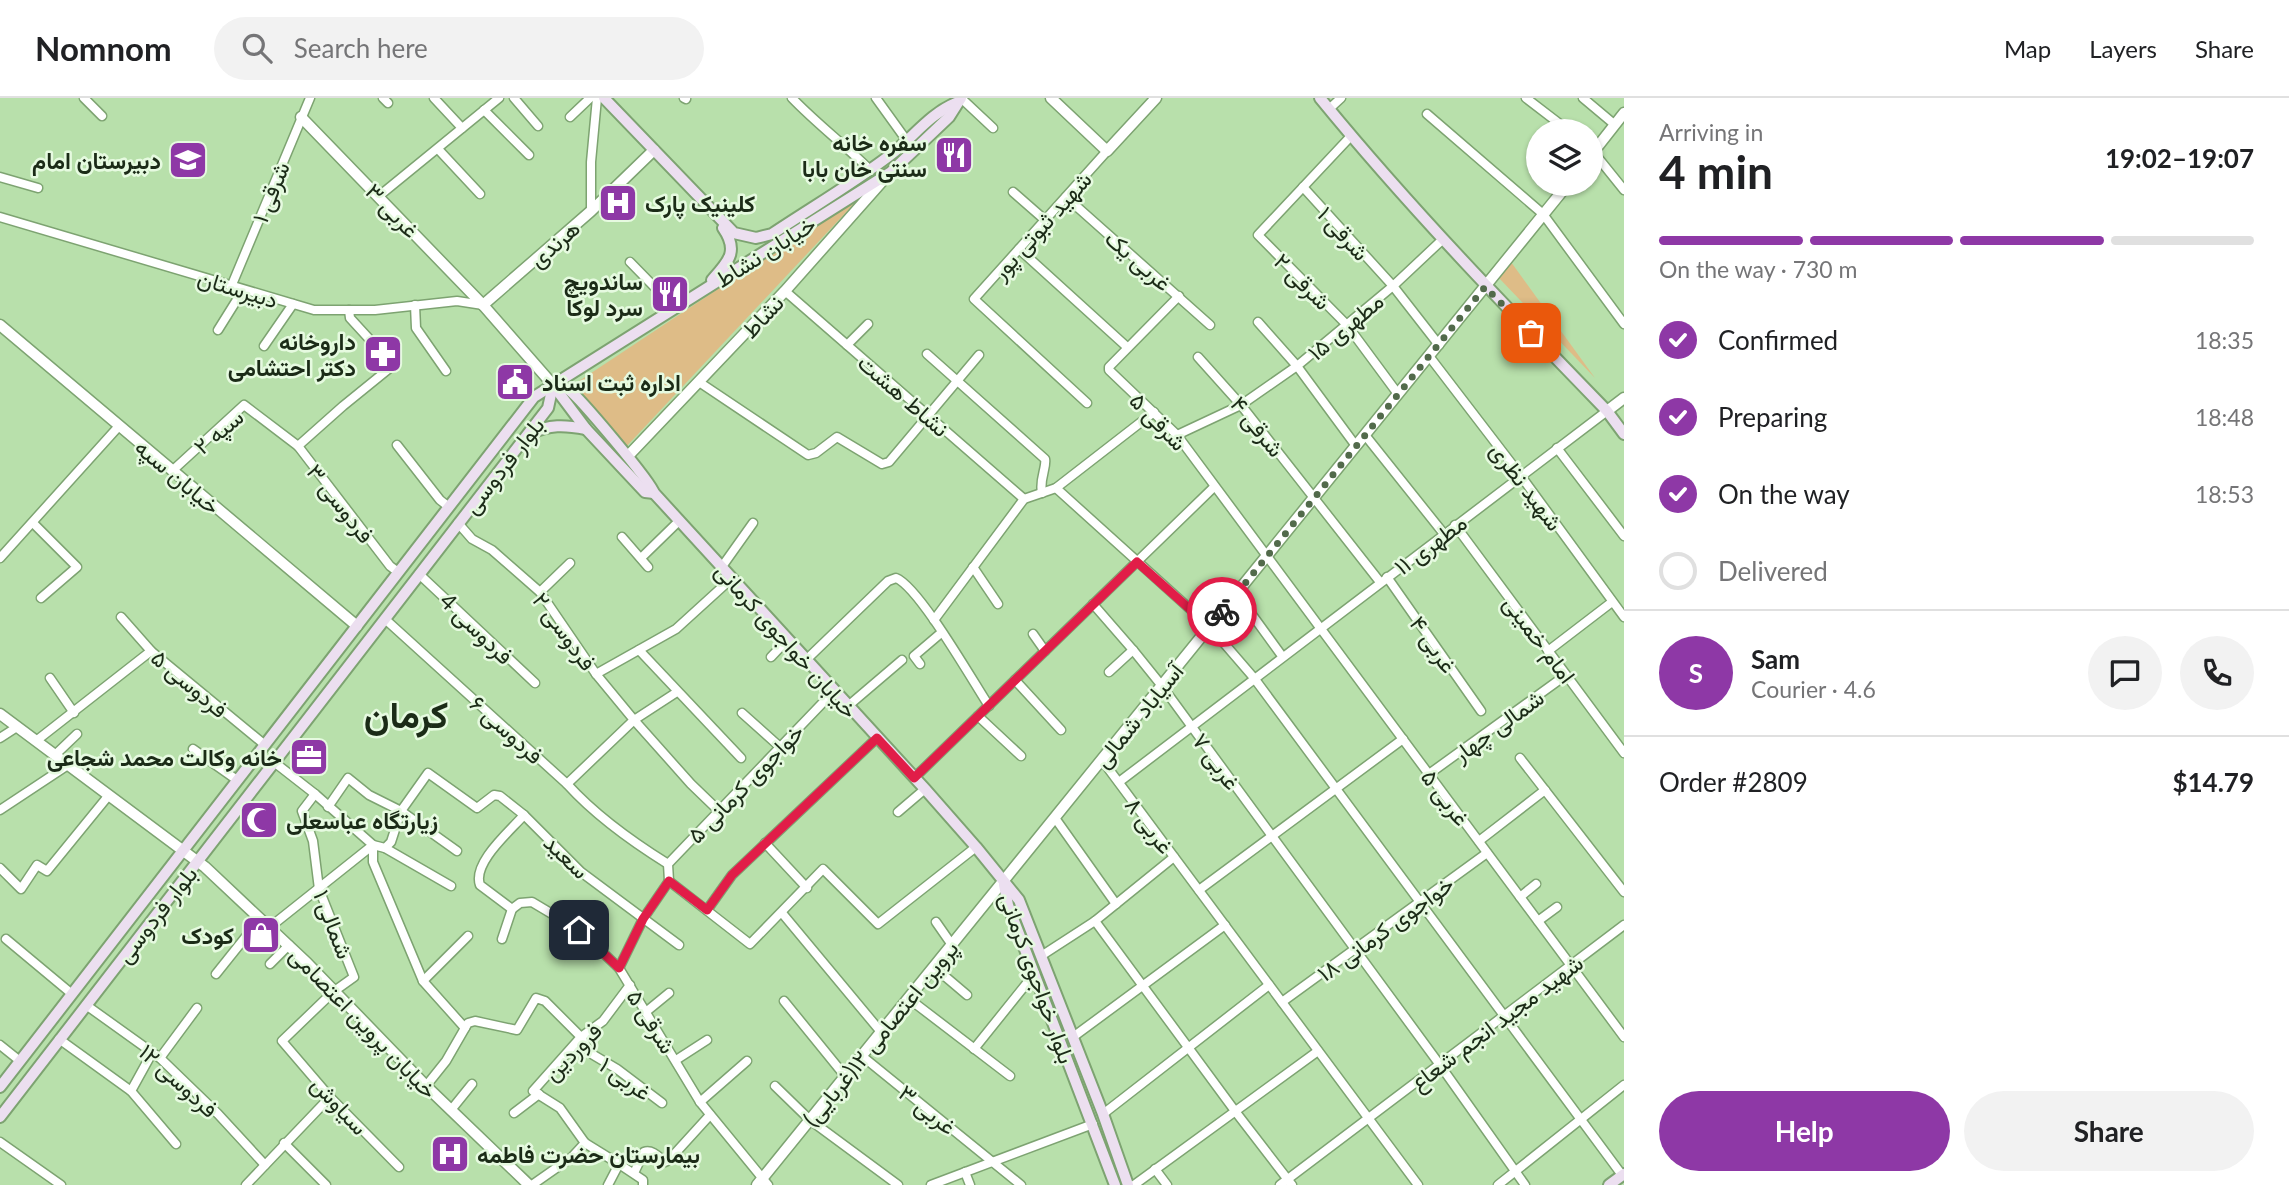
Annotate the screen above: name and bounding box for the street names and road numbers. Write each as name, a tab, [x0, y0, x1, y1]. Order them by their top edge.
street label: شرقی ۱	[245, 157, 297, 227]
street label: شهید ثبوتی پور	[985, 165, 1099, 288]
street label: ۳ غربی	[359, 177, 426, 245]
street label: شرقی ۱	[1311, 200, 1376, 267]
street label: خیابان نشاط	[710, 209, 820, 293]
street label: هرندی	[523, 213, 587, 274]
street label: غربی یک	[1099, 224, 1178, 298]
street label: شرقی ۲	[1267, 247, 1337, 317]
street label: دبیرستان	[194, 263, 282, 315]
street label: مطهری ۱۵	[1301, 286, 1390, 367]
street label: نشاط	[735, 289, 789, 343]
street label: نشاط هشت	[853, 348, 955, 442]
street label: شرقی ۵	[1123, 386, 1194, 457]
street label: شرقی ۴	[1224, 390, 1291, 463]
street label: سپه ۲	[187, 402, 251, 462]
street label: بلوار فردوسی	[456, 411, 551, 520]
street label: خیابان سپه	[128, 432, 226, 522]
street label: شهید نظری	[1483, 436, 1569, 537]
street label: فردوسی ۳	[300, 458, 381, 549]
street label: مطهری ۱۱	[1388, 508, 1473, 582]
street label: خیابان خواجوی کرمانی	[708, 556, 864, 725]
street label: فردوسی 4	[433, 586, 520, 671]
street label: فردوسی ۲	[526, 586, 603, 677]
street label: امام خمینی	[1496, 590, 1582, 690]
street label: ۴ غربی	[1403, 610, 1464, 679]
street label: فردوسی ۵	[145, 643, 234, 725]
street label: آسیاباد شمالی	[1087, 656, 1190, 774]
street label: شمالی چهار	[1446, 683, 1551, 770]
street label: فردوسی ۶	[463, 689, 549, 771]
street label: خواجوی کرمانی ۵	[681, 717, 810, 850]
street label: ۷ غربی	[1185, 727, 1247, 796]
street label: ۵ غربی	[1414, 763, 1476, 832]
street label: ۸ غربی	[1118, 791, 1180, 860]
street label: سعید	[539, 828, 595, 884]
street label: بلوار فردوسی	[109, 860, 204, 969]
street label: خواجوی کرمانی ۱۸	[1311, 869, 1460, 989]
street label: شمالی ۱	[307, 886, 360, 963]
street label: بلوار خواجوی کرمانی	[992, 889, 1082, 1068]
street label: پروین اعتصامی ۱۲(غربایی)	[796, 934, 966, 1134]
street label: خیابان پروین اعتصامی	[282, 940, 444, 1106]
street label: شهید مجید انجم شعاع	[1404, 948, 1590, 1098]
street label: شرقی ۵	[620, 984, 683, 1059]
street label: فروردین	[537, 1016, 608, 1087]
street label: فردوسی ۱۲	[132, 1037, 224, 1124]
street label: غربی ۱	[594, 1050, 657, 1107]
street label: سیاوش	[305, 1070, 374, 1141]
street label: غربی ۳	[892, 1078, 962, 1142]

